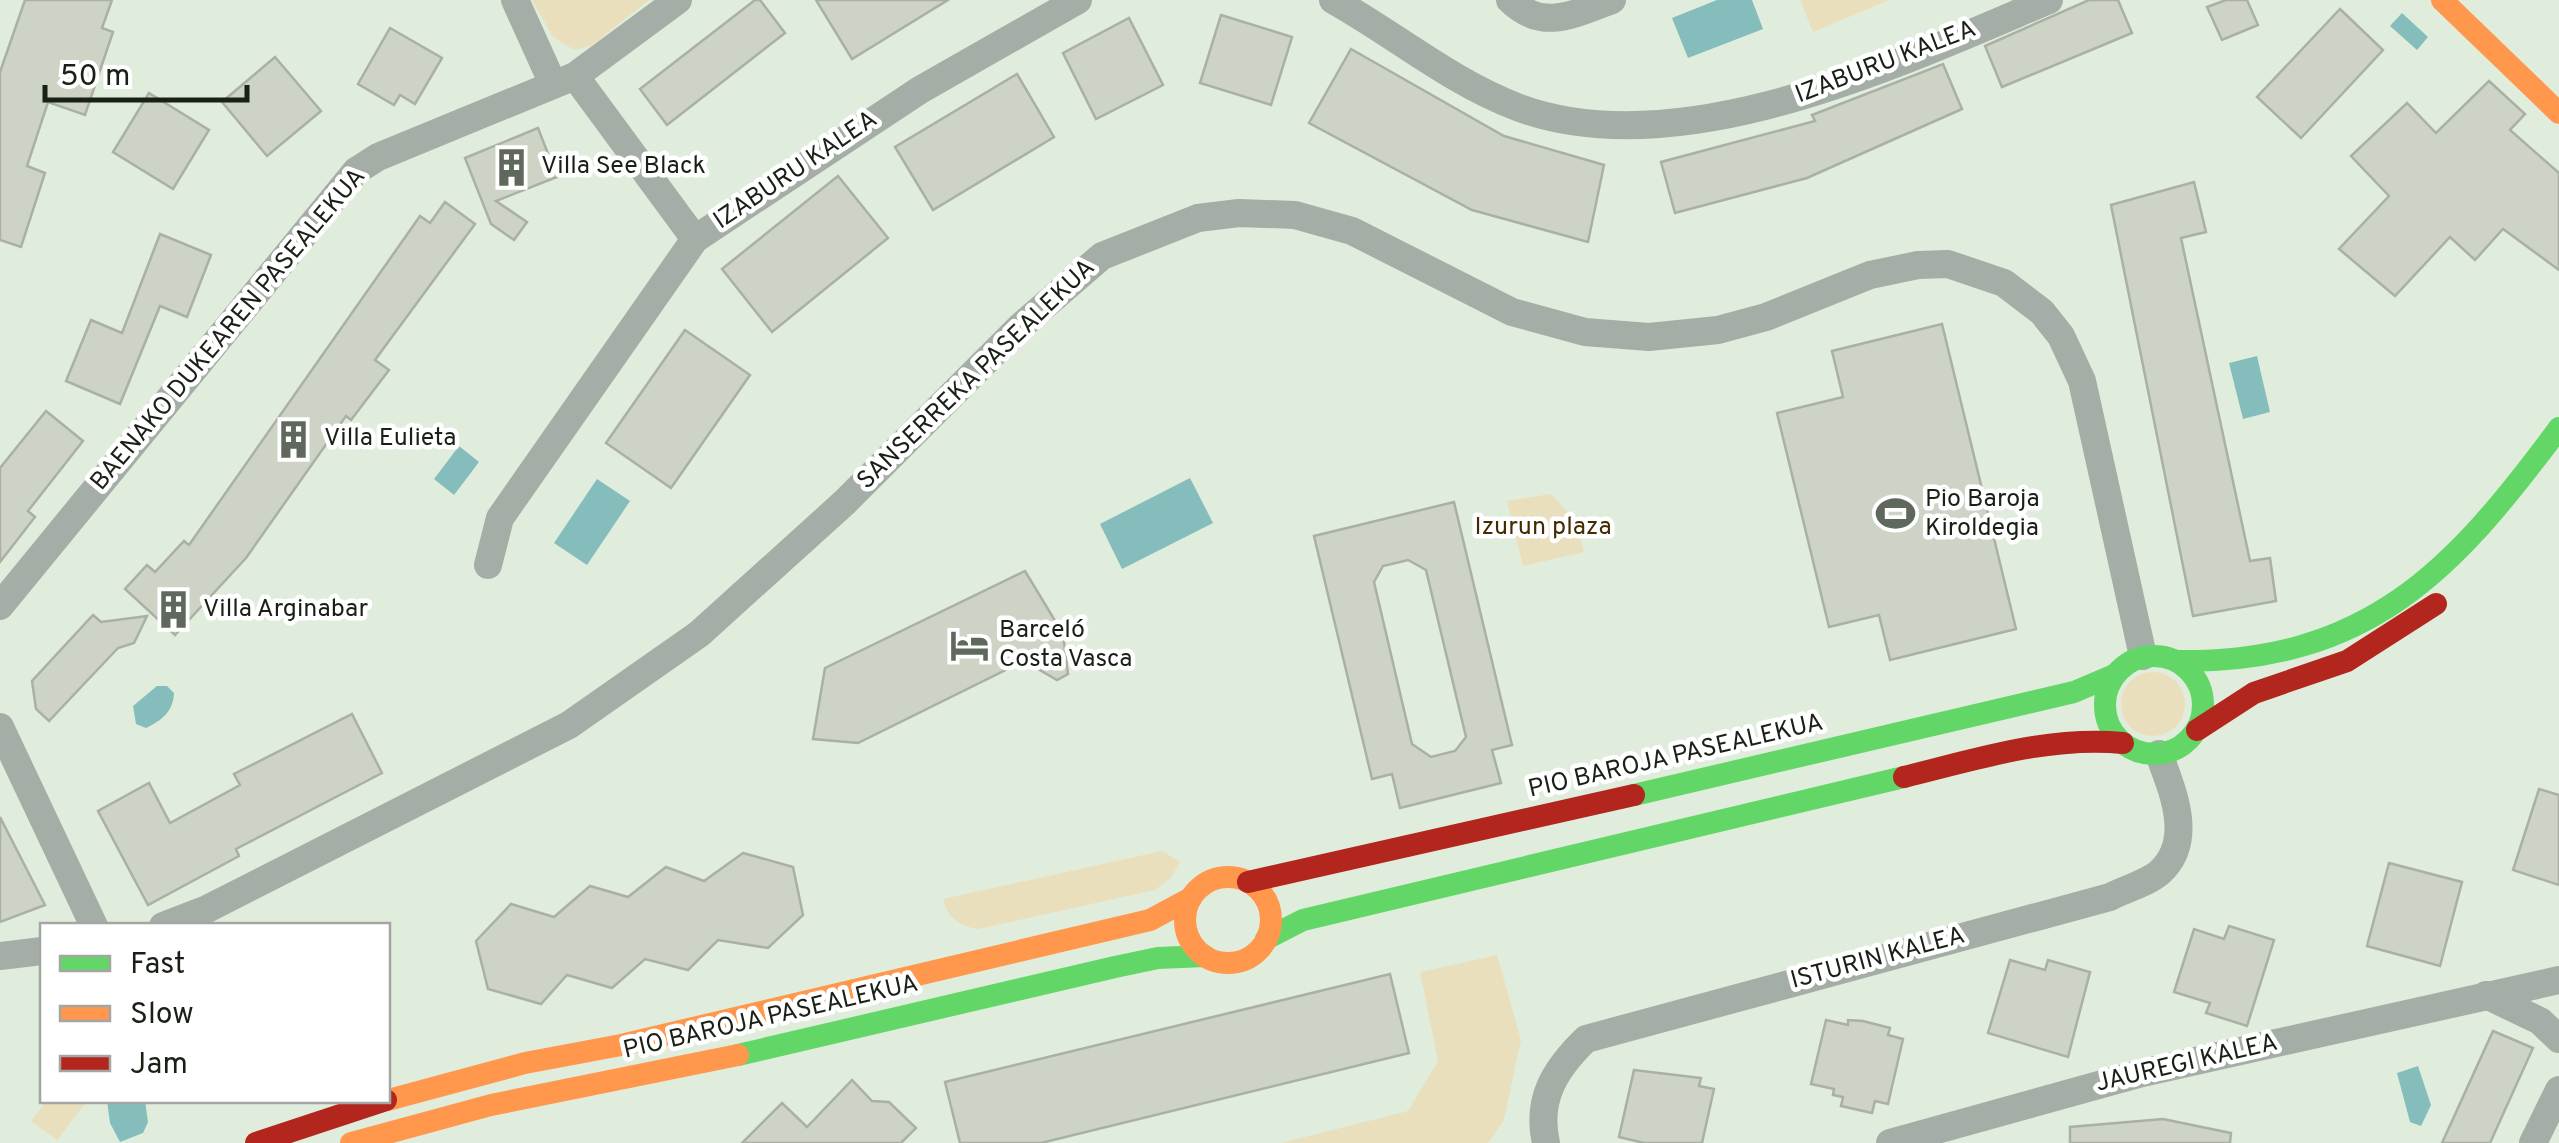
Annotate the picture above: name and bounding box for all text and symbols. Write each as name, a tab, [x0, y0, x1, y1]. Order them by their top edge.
street label: IZABURU KALEA	[1791, 14, 1981, 112]
scale bar	[45, 40, 248, 102]
text: 50 m	[60, 59, 130, 96]
street label: IZABURU KALEA	[708, 104, 884, 238]
building icon: Villa See Black	[490, 146, 532, 188]
place label: Villa See Black	[541, 151, 706, 183]
street label: BAENAKO DUKEAREN PASEALEKUA	[84, 162, 374, 498]
street label: SANSERREKA PASEALEKUA	[851, 253, 1103, 497]
building icon: Villa Eulieta	[273, 418, 315, 460]
place label: Villa Eulieta	[324, 423, 456, 455]
place label: Pio Baroja Kiroldegia	[1925, 484, 2040, 545]
sports icon: Pio Baroja Kiroldegia	[1874, 493, 1916, 535]
park label: Izurun plaza	[1474, 512, 1612, 544]
building icon: Villa Arginabar	[152, 589, 194, 631]
place label: Villa Arginabar	[203, 594, 369, 626]
place label: Barceló Costa Vasca	[999, 615, 1132, 676]
hotel icon: Barceló Costa Vasca	[948, 624, 990, 666]
street label: PIO BAROJA PASEALEKUA	[1525, 707, 1827, 807]
street label: ISTURIN KALEA	[1787, 920, 1969, 998]
legend	[40, 923, 390, 1103]
text: Fast	[130, 947, 185, 984]
street label: PIO BAROJA PASEALEKUA	[620, 968, 922, 1068]
text: Slow	[130, 997, 194, 1034]
street label: JAUREGI KALEA	[2093, 1028, 2281, 1100]
text: Jam	[130, 1047, 188, 1084]

